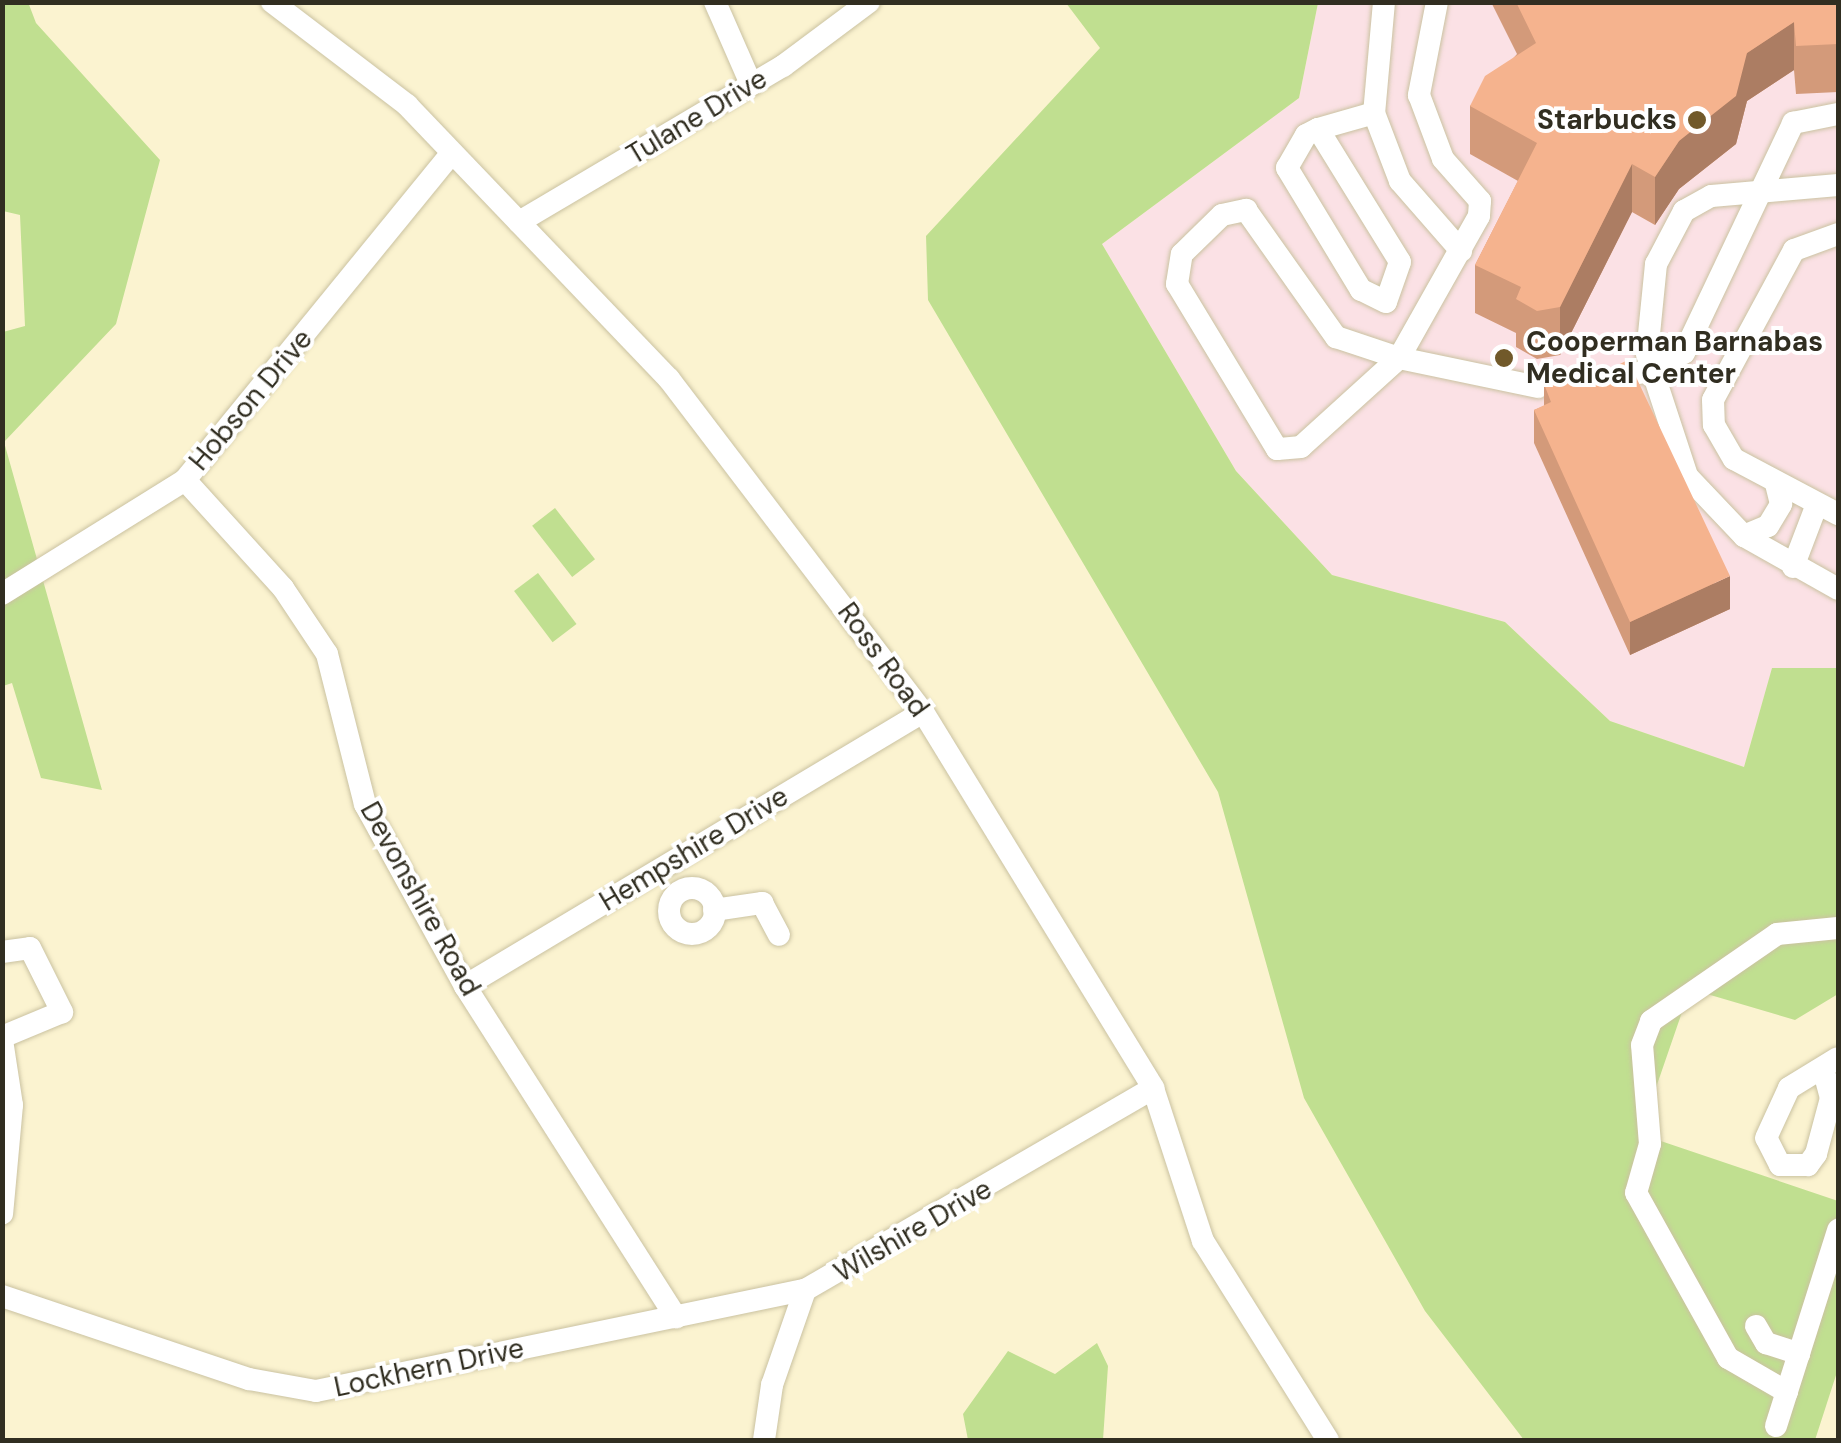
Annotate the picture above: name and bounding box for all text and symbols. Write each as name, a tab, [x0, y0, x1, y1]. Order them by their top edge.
street label: Tulane Drive	[621, 62, 773, 172]
place label: Starbucks	[1537, 103, 1677, 137]
marker: Starbucks	[1686, 109, 1708, 131]
street label: Hobson Drive	[182, 323, 320, 477]
place label: Cooperman Barnabas Medical Center	[1526, 325, 1823, 391]
marker: Cooperman Barnabas Medical Center	[1491, 345, 1517, 371]
street label: Ross Road	[830, 596, 936, 724]
street label: Hempshire Drive	[594, 780, 794, 918]
street label: Devonshire Road	[353, 796, 487, 1002]
street label: Wilshire Drive	[828, 1172, 998, 1290]
street label: Lockhern Drive	[331, 1331, 527, 1405]

